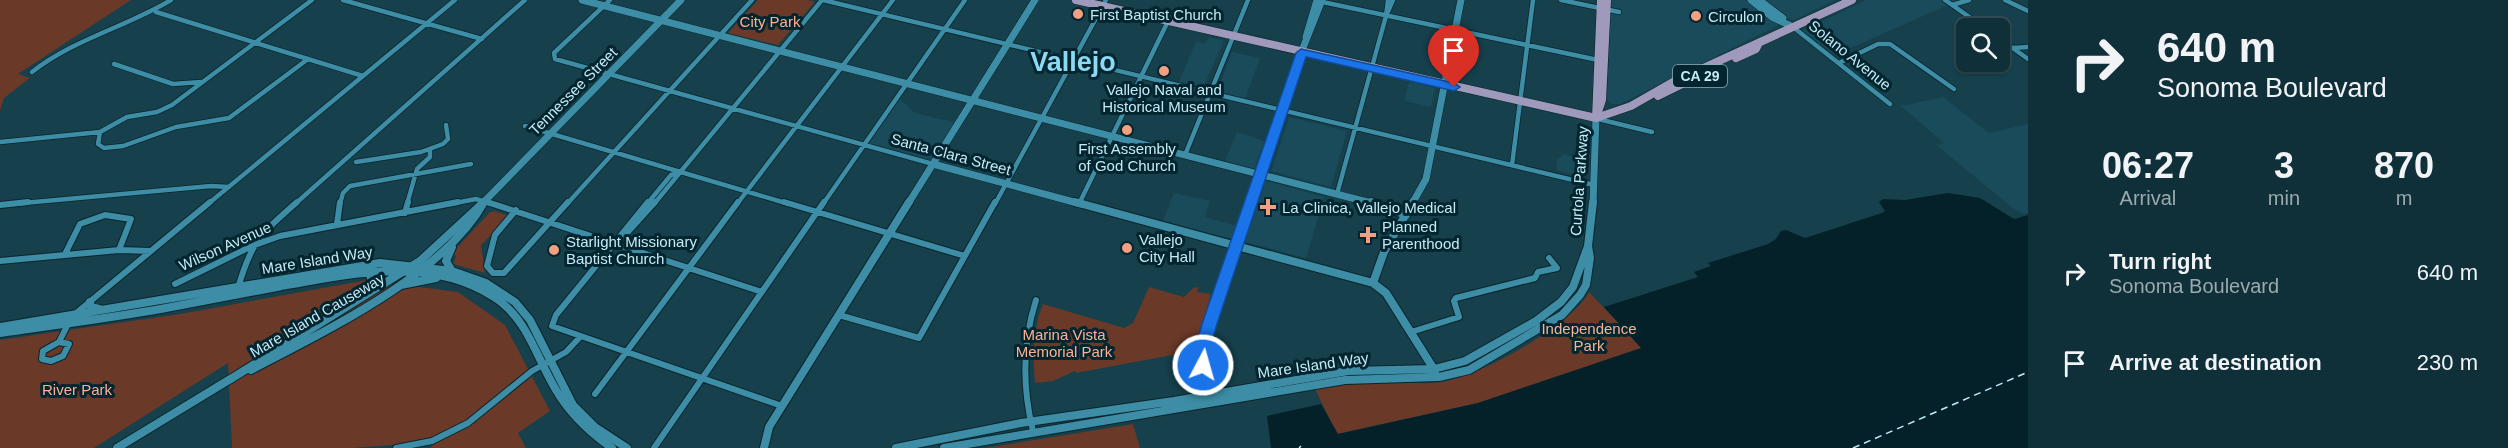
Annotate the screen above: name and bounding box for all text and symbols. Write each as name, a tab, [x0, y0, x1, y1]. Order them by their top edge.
place label: First Baptist Church	[1090, 6, 1222, 23]
marker: First Baptist Church	[1071, 7, 1085, 21]
place label: Circulon	[1708, 8, 1763, 25]
marker: Circulon	[1689, 9, 1703, 23]
park label: City Park	[740, 13, 801, 30]
street label: Solano Avenue	[1806, 17, 1894, 93]
map controls	[1956, 18, 2010, 72]
button: search	[1956, 18, 2010, 72]
icon: right	[2058, 24, 2136, 102]
text: 640 m	[2157, 24, 2276, 71]
pin	[1428, 25, 1479, 87]
icon: arrive	[1437, 34, 1470, 67]
street label: Tennessee Street	[526, 43, 621, 138]
district label: Vallejo	[1030, 47, 1116, 77]
marker: Vallejo Naval and Historical Museum	[1157, 64, 1171, 78]
road number: CA 29	[1673, 65, 1727, 87]
text: Sonoma Boulevard	[2157, 73, 2387, 103]
place label: Vallejo Naval and Historical Museum	[1102, 81, 1226, 115]
marker: First Assembly of God Church	[1120, 123, 1134, 137]
street label: Curtola Parkway	[1567, 125, 1591, 236]
street label: Santa Clara Street	[889, 130, 1014, 178]
place label: First Assembly of God Church	[1078, 140, 1176, 174]
text: 06:27	[2102, 145, 2194, 186]
text: 3	[2274, 145, 2294, 186]
text: 870	[2374, 145, 2434, 186]
text: Arrival	[2120, 187, 2176, 209]
text: min	[2268, 187, 2300, 209]
text: m	[2396, 187, 2412, 209]
marker: La Clinica, Vallejo Medical	[1259, 198, 1277, 216]
place label: La Clinica, Vallejo Medical	[1282, 199, 1456, 216]
street label: Wilson Avenue	[176, 218, 274, 274]
place label: Planned Parenthood	[1382, 218, 1460, 252]
marker: Planned Parenthood	[1359, 226, 1377, 244]
place label: Vallejo City Hall	[1139, 231, 1195, 265]
place label: Starlight Missionary Baptist Church	[566, 233, 697, 267]
marker: Vallejo City Hall	[1120, 241, 1134, 255]
street label: Mare Island Way	[260, 243, 374, 277]
marker: Starlight Missionary Baptist Church	[547, 243, 561, 257]
text: Turn right	[2109, 249, 2211, 274]
icon: right	[2058, 257, 2091, 290]
text: 640 m	[2417, 260, 2478, 285]
street label: Mare Island Causeway	[247, 269, 388, 361]
text: Sonoma Boulevard	[2109, 275, 2279, 297]
park label: Independence Park	[1541, 320, 1637, 354]
park label: Marina Vista Memorial Park	[1016, 326, 1113, 360]
position arrow	[1171, 333, 1235, 397]
icon: arrive	[2058, 347, 2091, 380]
street label: Mare Island Way	[1256, 349, 1370, 381]
text: Arrive at destination	[2109, 350, 2322, 375]
text: 230 m	[2417, 350, 2478, 375]
park label: River Park	[42, 381, 113, 398]

